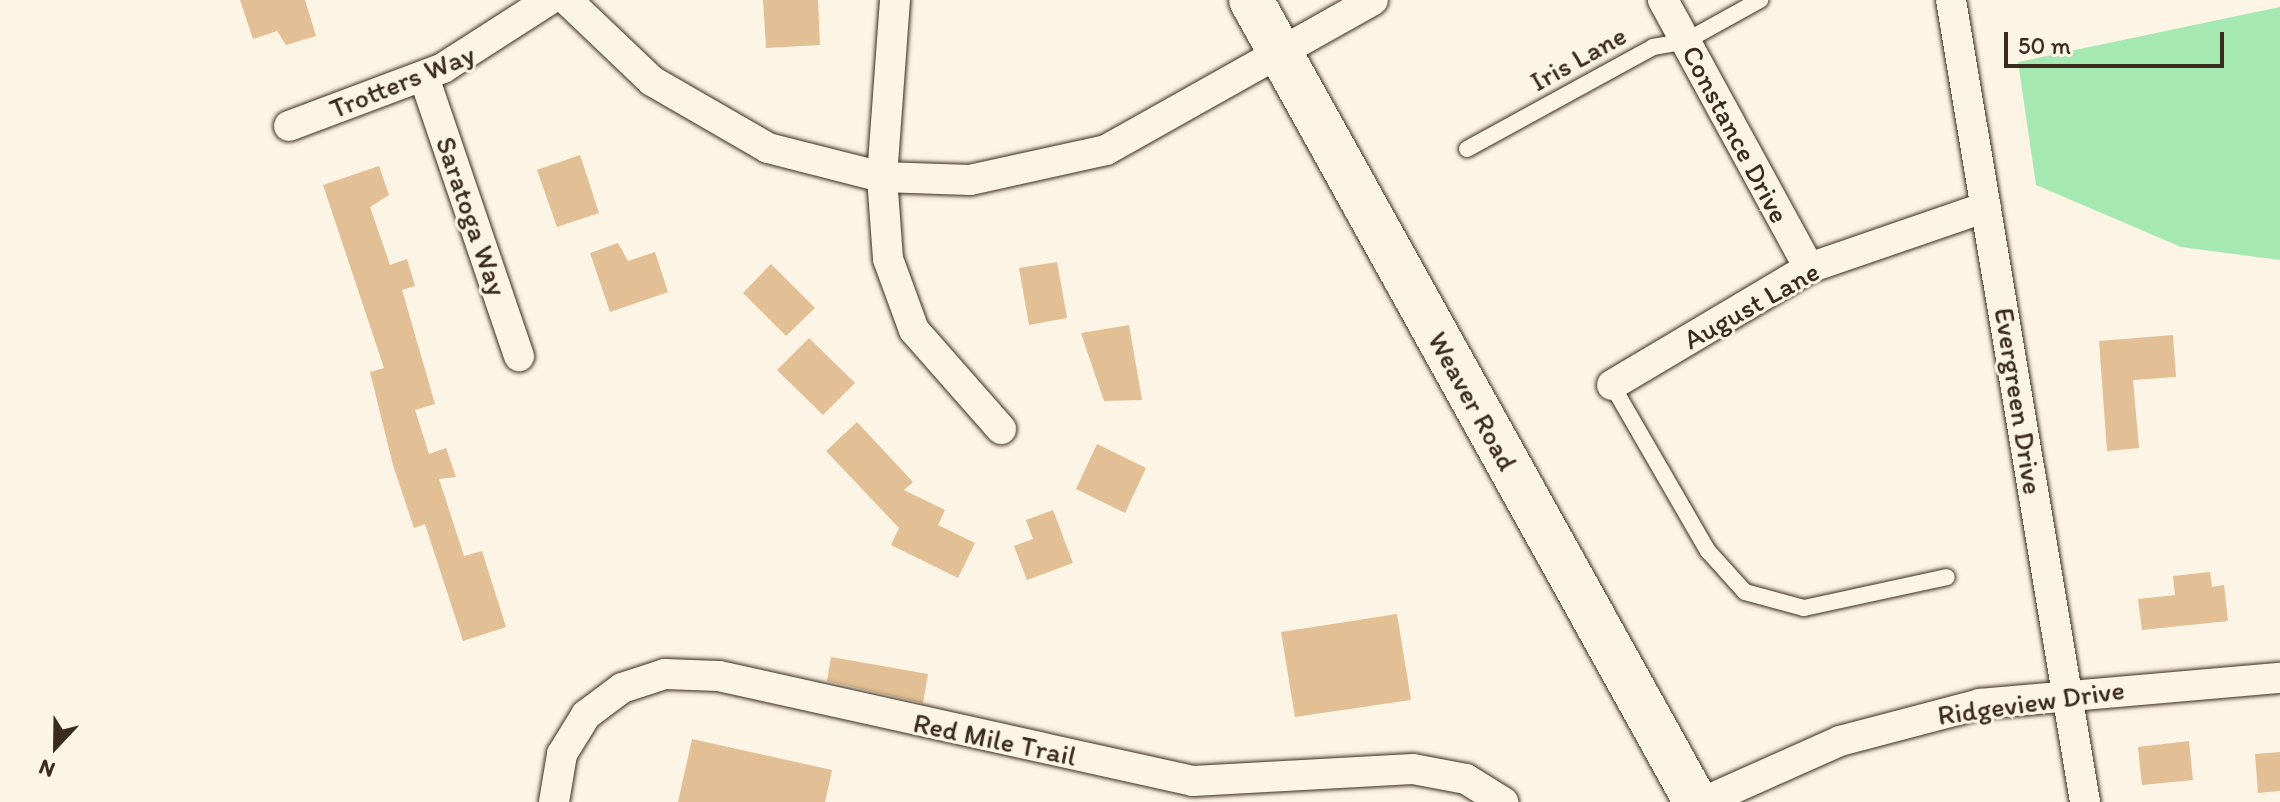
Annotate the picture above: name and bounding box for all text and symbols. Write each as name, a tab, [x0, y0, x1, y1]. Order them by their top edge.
scale bar	[2008, 16, 2228, 66]
street label: Iris Lane	[1524, 18, 1632, 98]
text: 50 m	[2018, 31, 2071, 60]
street label: Trotters Way	[325, 37, 479, 125]
street label: Constance Drive	[1675, 39, 1797, 229]
street label: Saratoga Way	[429, 132, 515, 300]
street label: August Lane	[1677, 254, 1825, 356]
street label: Evergreen Drive	[1988, 305, 2050, 497]
street label: Weaver Road	[1421, 326, 1525, 476]
street label: Ridgeview Drive	[1935, 672, 2127, 732]
north arrow	[16, 706, 96, 786]
street label: Red Mile Trail	[912, 706, 1078, 772]
text: N	[35, 753, 59, 784]

